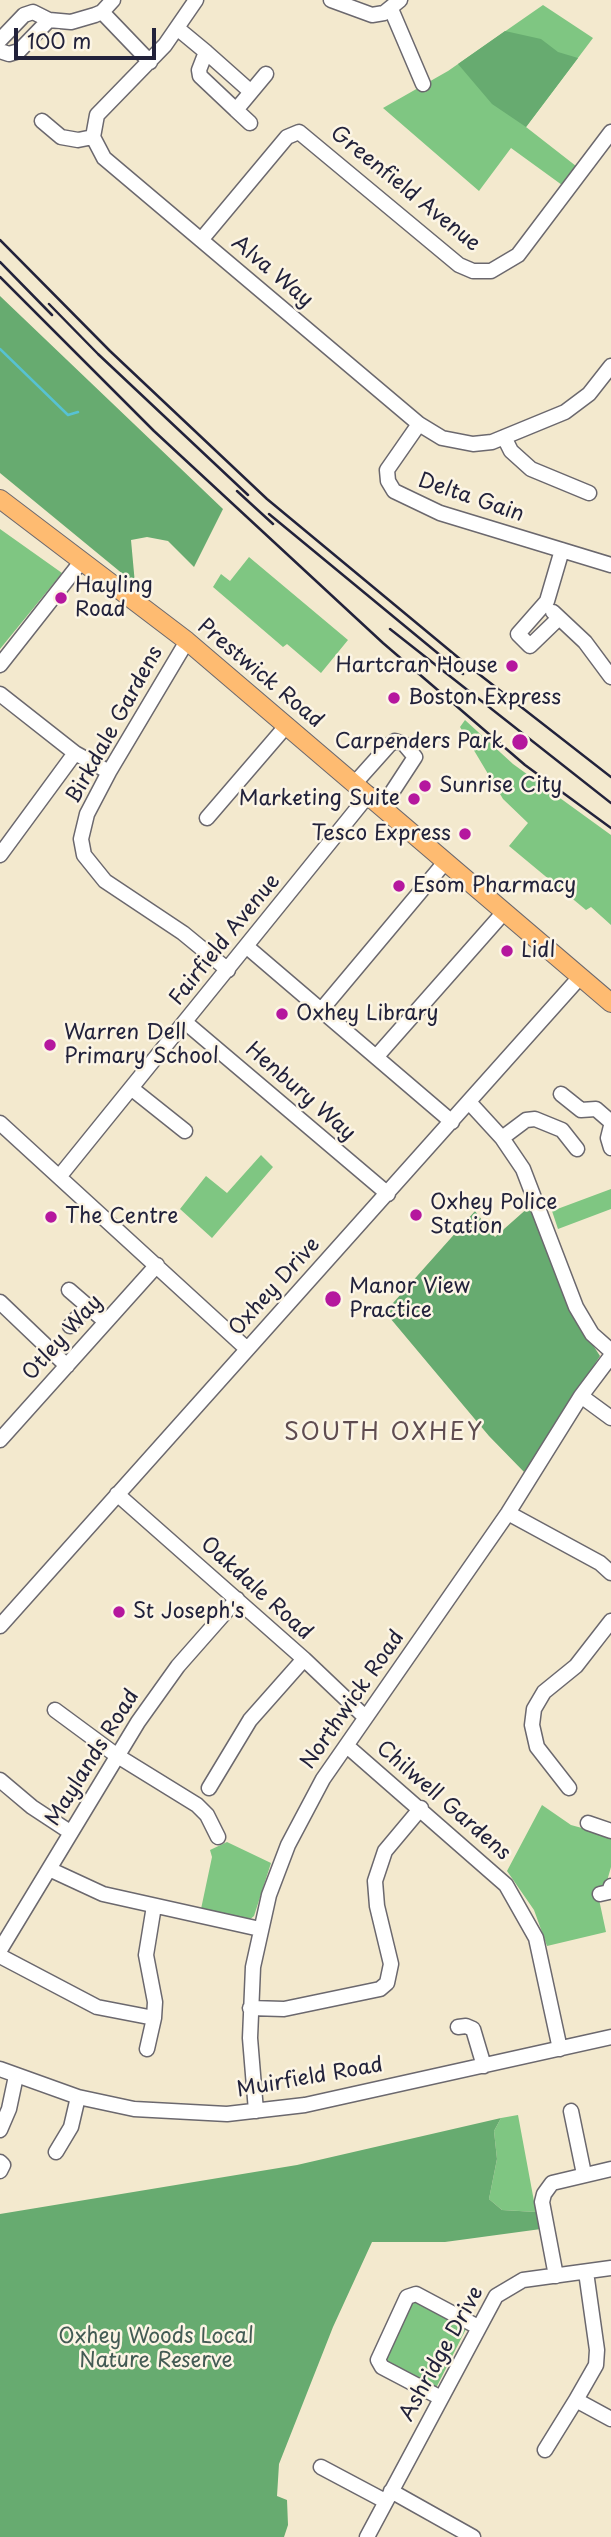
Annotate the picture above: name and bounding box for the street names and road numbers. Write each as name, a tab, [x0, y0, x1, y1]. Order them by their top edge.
street label: Greenfield Avenue	[325, 121, 485, 257]
street label: Alva Way	[226, 231, 318, 313]
street label: Delta Gain	[415, 468, 527, 528]
street label: Prestwick Road	[192, 614, 328, 734]
street label: Birkdale Gardens	[61, 642, 169, 808]
street label: Fairfield Avenue	[164, 869, 286, 1011]
street label: Henbury Way	[240, 1037, 360, 1147]
street label: Oxhey Drive	[224, 1233, 326, 1341]
street label: Otley Way	[18, 1290, 108, 1386]
street label: Oakdale Road	[195, 1532, 317, 1646]
street label: Northwick Road	[296, 1626, 410, 1774]
street label: Maylands Road	[41, 1685, 145, 1831]
street label: Chilwell Gardens	[371, 1736, 515, 1866]
street label: Muirfield Road	[235, 2053, 385, 2103]
street label: Ashridge Drive	[395, 2282, 489, 2426]

